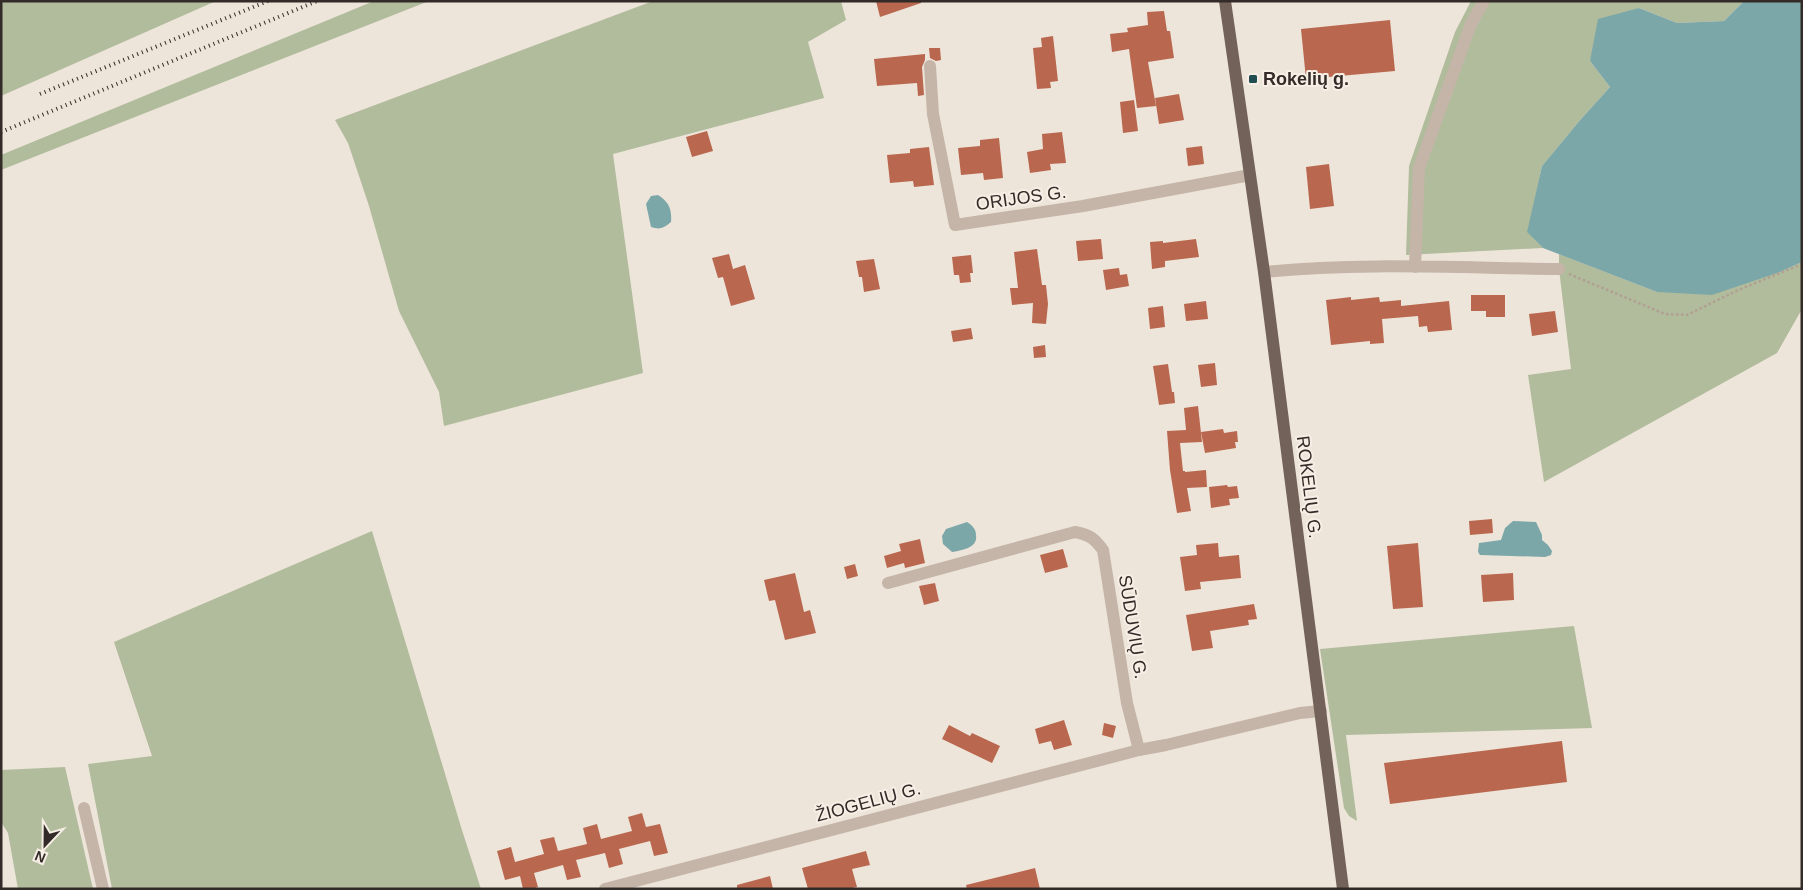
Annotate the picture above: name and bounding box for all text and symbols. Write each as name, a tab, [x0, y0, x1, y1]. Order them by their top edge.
place label: Rokelių g.	[1263, 69, 1349, 89]
marker: Rokelių g.	[1247, 73, 1259, 85]
street label: ORIJOS G.	[975, 182, 1067, 214]
street label: ROKELIŲ G.	[1293, 435, 1325, 539]
street label: SŪDUVIŲ G.	[1115, 574, 1151, 680]
street label: ŽIOGELIŲ G.	[813, 778, 923, 826]
north arrow	[20, 820, 70, 870]
text: N	[32, 848, 48, 866]

